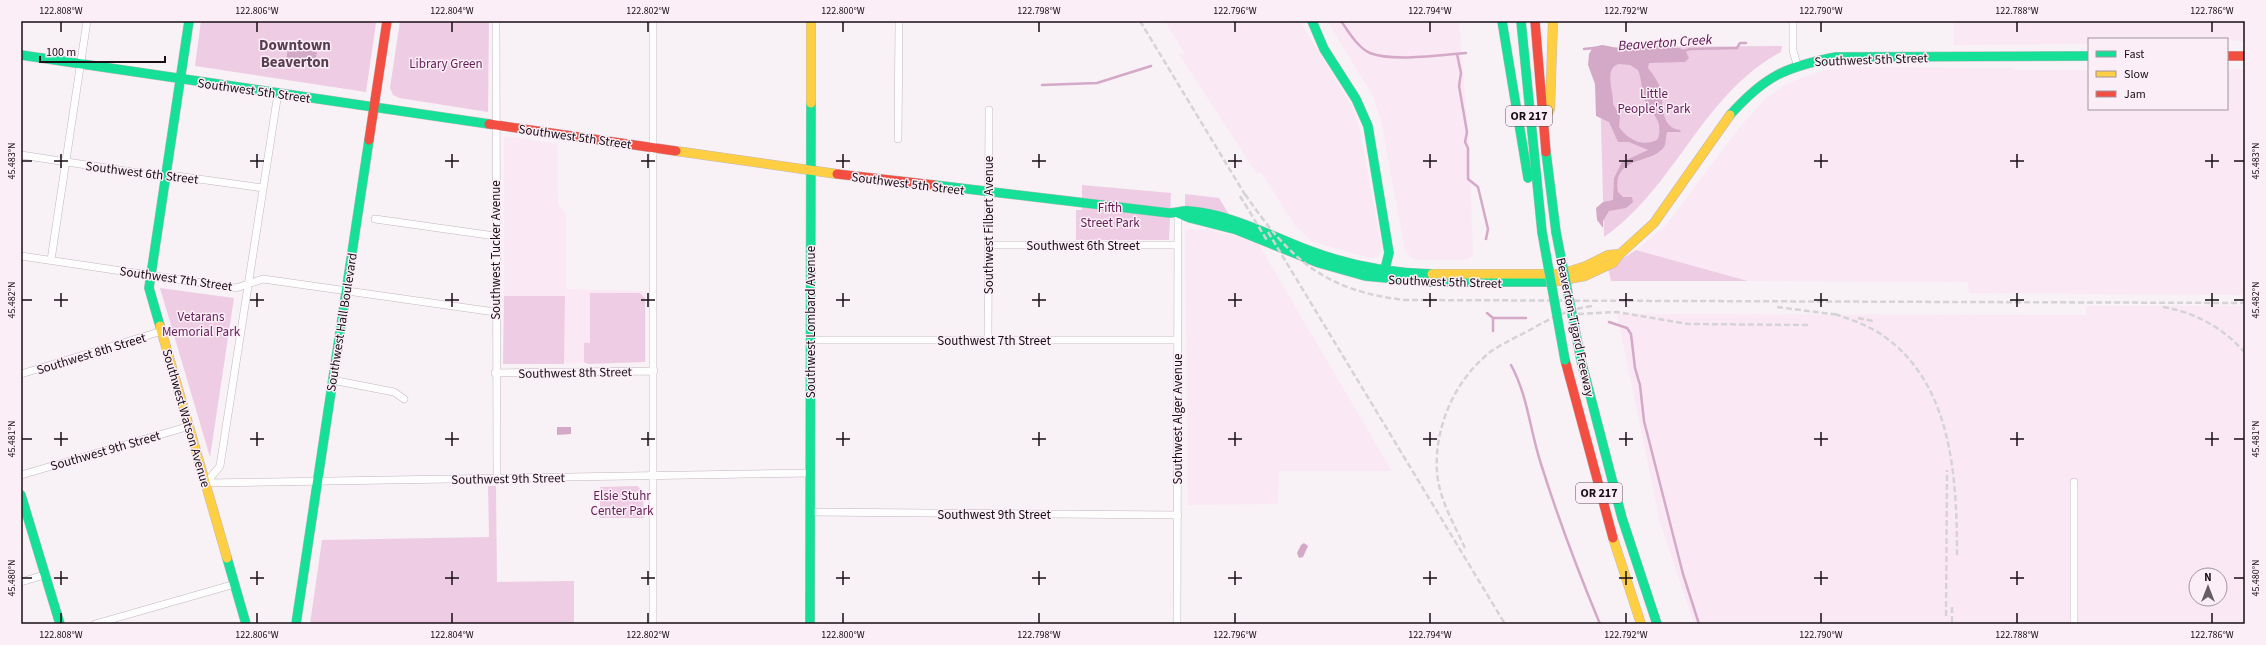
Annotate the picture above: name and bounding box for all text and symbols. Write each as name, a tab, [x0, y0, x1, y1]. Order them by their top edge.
text: 122.808°W	[39, 4, 83, 18]
text: 122.806°W	[235, 4, 279, 18]
text: 122.804°W	[430, 4, 474, 18]
text: 122.802°W	[626, 4, 670, 18]
text: 122.800°W	[821, 4, 865, 18]
text: 122.798°W	[1017, 4, 1061, 18]
text: 122.796°W	[1213, 4, 1257, 18]
text: 122.794°W	[1408, 4, 1452, 18]
text: 122.792°W	[1604, 4, 1648, 18]
text: 122.790°W	[1799, 4, 1843, 18]
text: 122.788°W	[1995, 4, 2039, 18]
text: 122.786°W	[2190, 4, 2234, 18]
water label: Beaverton Creek	[1617, 30, 1713, 56]
district label: Downtown Beaverton	[259, 35, 331, 73]
scale bar	[40, 38, 165, 64]
legend	[2088, 38, 2228, 110]
text: 100 m	[46, 44, 76, 61]
text: Fast	[2124, 46, 2144, 63]
street label: Southwest 5th Street	[1814, 49, 1929, 71]
park label: Library Green	[409, 55, 483, 73]
text: Slow	[2124, 66, 2149, 83]
street label: Southwest 5th Street	[196, 74, 312, 108]
park label: Little People's Park	[1618, 85, 1691, 118]
text: Jam	[2124, 86, 2146, 103]
road number: OR 217	[1506, 106, 1552, 126]
street label: Southwest 5th Street	[517, 120, 633, 154]
text: 45.483°N	[5, 142, 19, 180]
text: 45.483°N	[2249, 142, 2263, 180]
street label: Southwest Filbert Avenue	[980, 156, 998, 294]
street label: Southwest 6th Street	[84, 157, 200, 189]
street label: Southwest 5th Street	[850, 168, 966, 200]
street label: Southwest Tucker Avenue	[487, 180, 505, 320]
park label: Fifth Street Park	[1080, 199, 1140, 232]
street label: Southwest 6th Street	[1026, 237, 1140, 255]
street label: Southwest Lombard Avenue	[802, 246, 820, 398]
street label: Southwest Hall Boulevard	[322, 251, 362, 393]
street label: Beaverton-Tigard Freeway	[1551, 256, 1599, 398]
street label: Southwest 7th Street	[118, 262, 234, 296]
street label: Southwest 5th Street	[1388, 271, 1503, 293]
text: 45.482°N	[5, 281, 19, 319]
text: 45.482°N	[2249, 281, 2263, 319]
park label: Vetarans Memorial Park	[162, 308, 241, 341]
street label: Southwest 8th Street	[34, 329, 149, 379]
street label: Southwest 7th Street	[937, 332, 1051, 350]
street label: Southwest Watson Avenue	[158, 347, 214, 490]
street label: Southwest Alger Avenue	[1169, 354, 1187, 484]
street label: Southwest 8th Street	[518, 363, 633, 383]
text: 45.481°N	[5, 420, 19, 458]
text: 45.481°N	[2249, 420, 2263, 458]
street label: Southwest 9th Street	[48, 426, 163, 475]
street label: Southwest 9th Street	[451, 469, 566, 489]
road number: OR 217	[1576, 483, 1622, 503]
park label: Elsie Stuhr Center Park	[590, 487, 654, 520]
street label: Southwest 9th Street	[937, 506, 1051, 524]
text: 45.480°N	[5, 559, 19, 597]
text: 45.480°N	[2249, 559, 2263, 597]
north arrow	[2188, 567, 2228, 607]
text: N	[2204, 570, 2212, 585]
text: 122.808°W	[39, 628, 83, 642]
text: 122.806°W	[235, 628, 279, 642]
text: 122.804°W	[430, 628, 474, 642]
text: 122.802°W	[626, 628, 670, 642]
text: 122.800°W	[821, 628, 865, 642]
text: 122.798°W	[1017, 628, 1061, 642]
text: 122.796°W	[1213, 628, 1257, 642]
text: 122.794°W	[1408, 628, 1452, 642]
text: 122.792°W	[1604, 628, 1648, 642]
text: 122.790°W	[1799, 628, 1843, 642]
text: 122.788°W	[1995, 628, 2039, 642]
text: 122.786°W	[2190, 628, 2234, 642]

